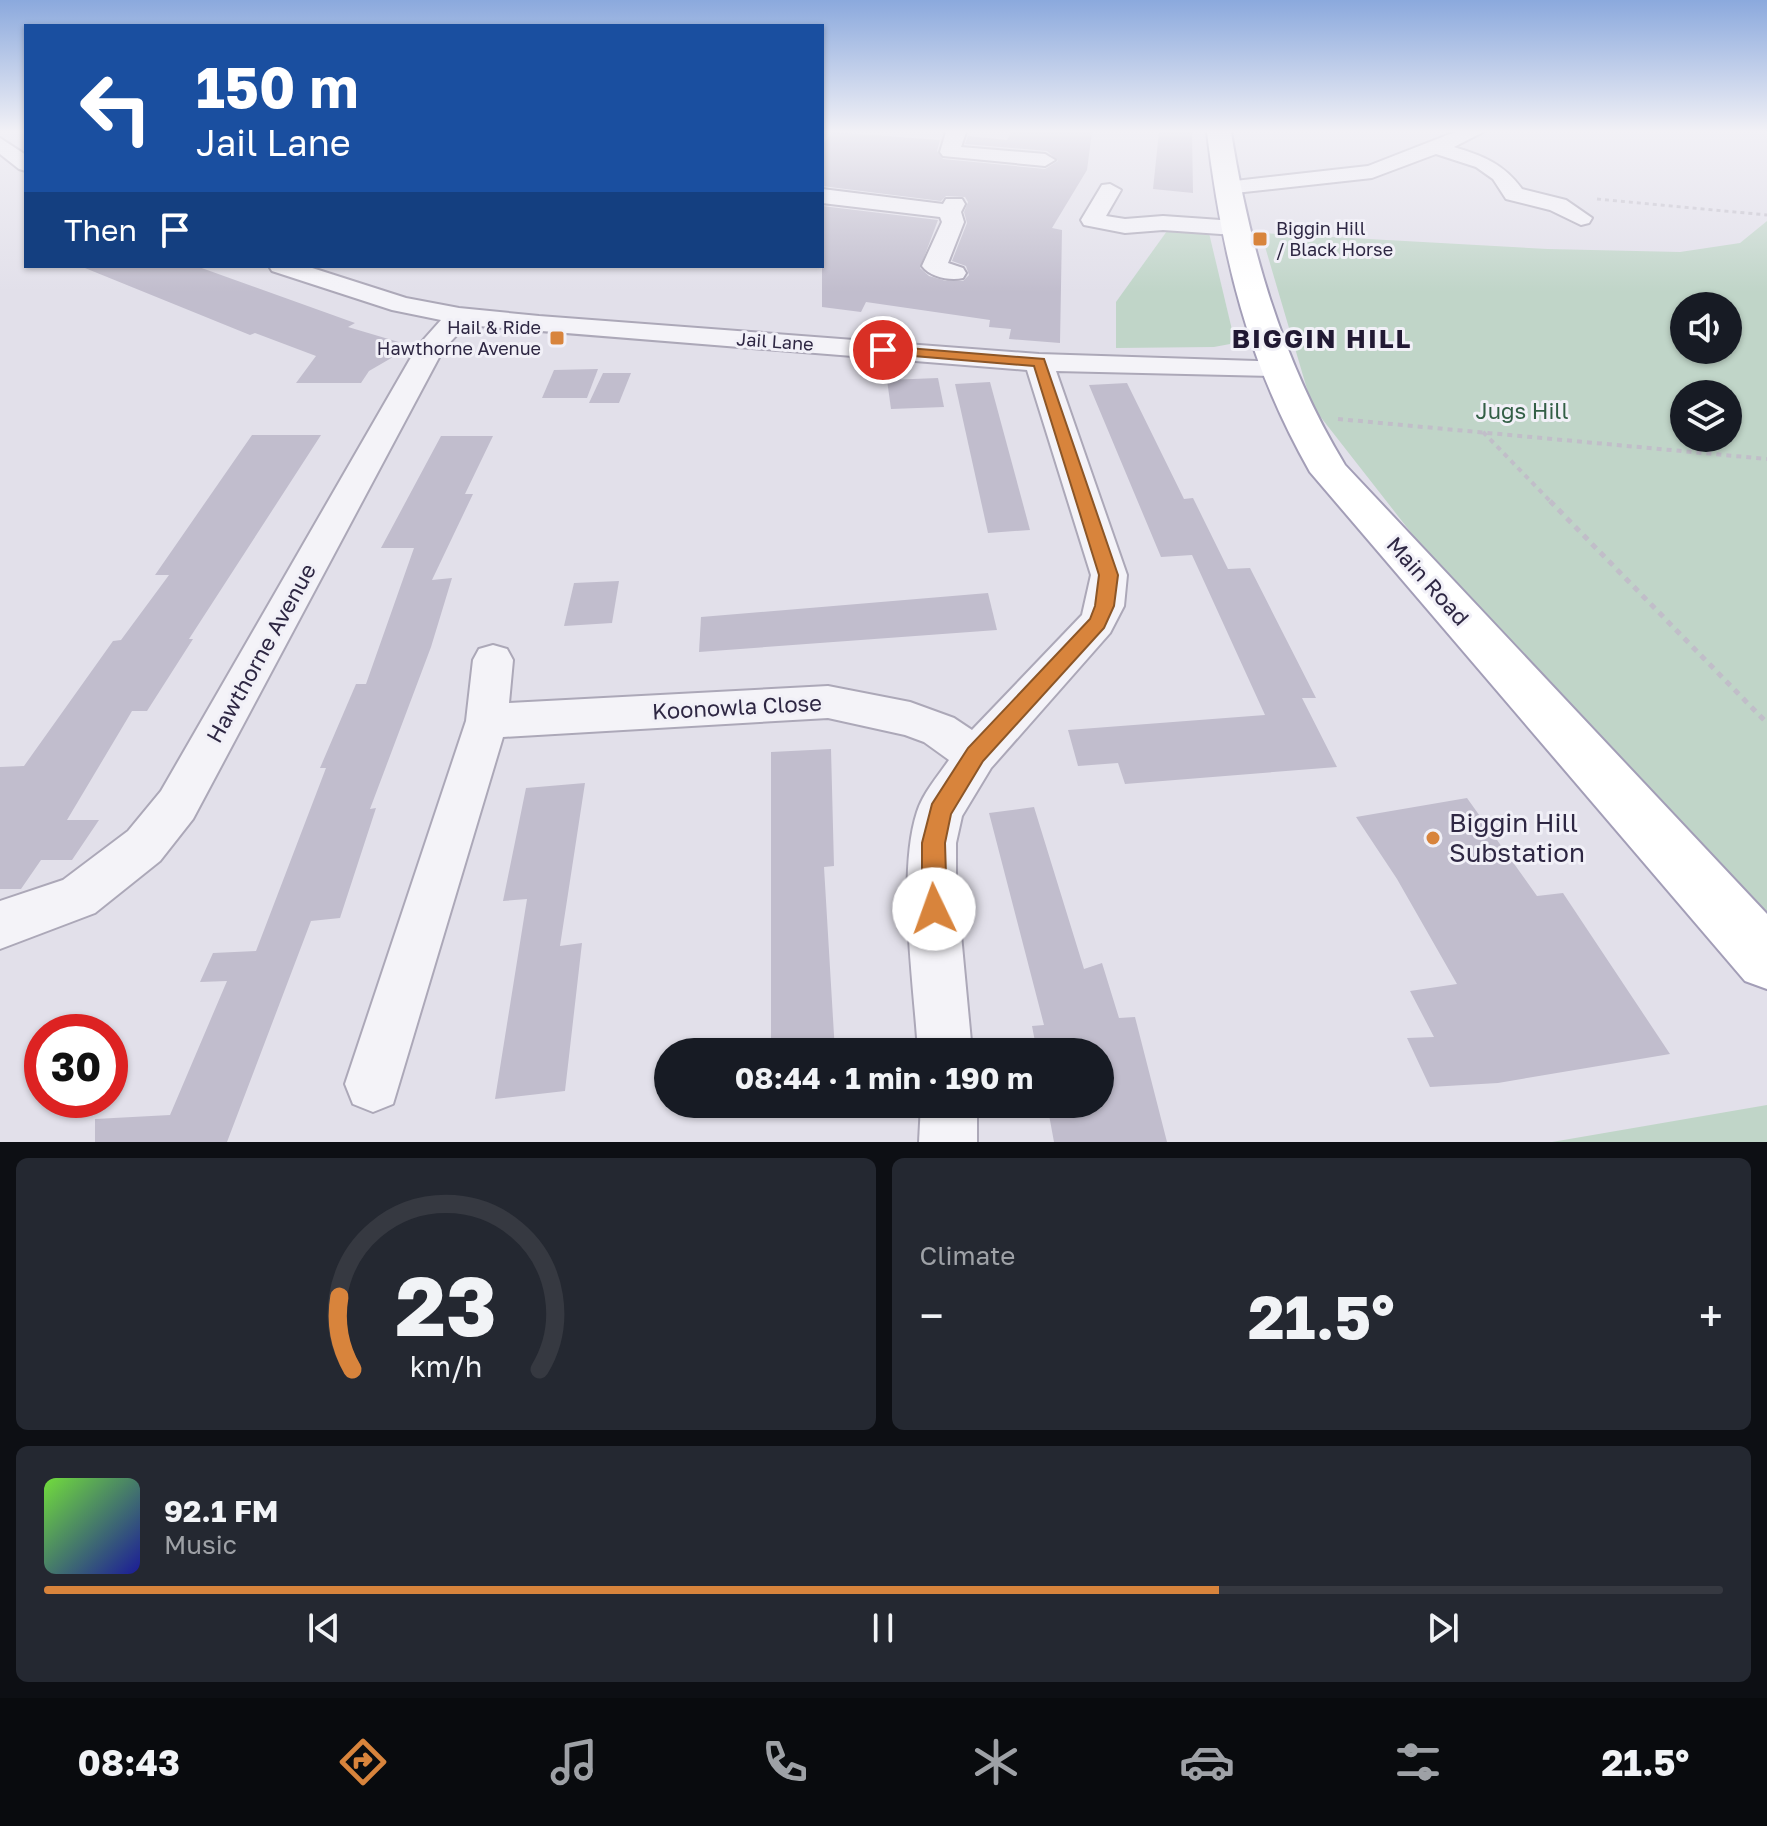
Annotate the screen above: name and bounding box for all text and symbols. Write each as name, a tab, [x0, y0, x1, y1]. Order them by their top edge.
text: 150 m	[196, 53, 358, 120]
icon: left	[64, 56, 168, 160]
text: Jail Lane	[196, 121, 351, 164]
icon: arrive	[153, 208, 197, 252]
text: Then	[64, 212, 137, 248]
place label: Biggin Hill / Black Horse	[1276, 217, 1393, 260]
marker: Biggin Hill / Black Horse	[1251, 230, 1269, 248]
map controls	[1670, 292, 1742, 452]
button: sound	[1670, 292, 1742, 364]
place label: Hail & Ride Hawthorne Avenue	[377, 316, 541, 359]
pin	[849, 316, 917, 384]
district label: BIGGIN HILL	[1232, 323, 1412, 354]
street label: Jail Lane	[736, 327, 814, 355]
icon: arrive	[861, 328, 905, 372]
marker: Hail & Ride Hawthorne Avenue	[548, 329, 566, 347]
button: layers	[1670, 380, 1742, 452]
park label: Jugs Hill	[1476, 397, 1568, 424]
street label: Main Road	[1381, 531, 1475, 631]
street label: Hawthorne Avenue	[200, 558, 321, 747]
street label: Koonowla Close	[651, 689, 822, 724]
place label: Biggin Hill Substation	[1449, 807, 1585, 868]
marker: Biggin Hill Substation	[1424, 829, 1442, 847]
position arrow	[892, 867, 976, 951]
speed limit sign: 30	[24, 1014, 128, 1118]
text: 08:44 · 1 min · 190 m	[735, 1060, 1033, 1096]
text: Climate	[920, 1240, 1015, 1271]
text: 23	[395, 1254, 497, 1354]
text: 21.5°	[1248, 1280, 1395, 1352]
text: −	[920, 1289, 944, 1342]
text: +	[1699, 1289, 1723, 1342]
text: km/h	[409, 1349, 482, 1383]
text: 92.1 FM	[164, 1493, 278, 1529]
text: Music	[164, 1529, 237, 1560]
icon: previous	[302, 1606, 346, 1650]
icon: pause	[861, 1606, 905, 1650]
icon: next	[1421, 1606, 1465, 1650]
icon: directions	[335, 1734, 391, 1790]
icon: music	[546, 1734, 602, 1790]
icon: phone	[757, 1734, 813, 1790]
icon: climate	[968, 1734, 1024, 1790]
icon: car	[1179, 1734, 1235, 1790]
icon: filters	[1390, 1734, 1446, 1790]
text: 08:43	[78, 1741, 180, 1784]
text: 21.5°	[1601, 1741, 1689, 1784]

